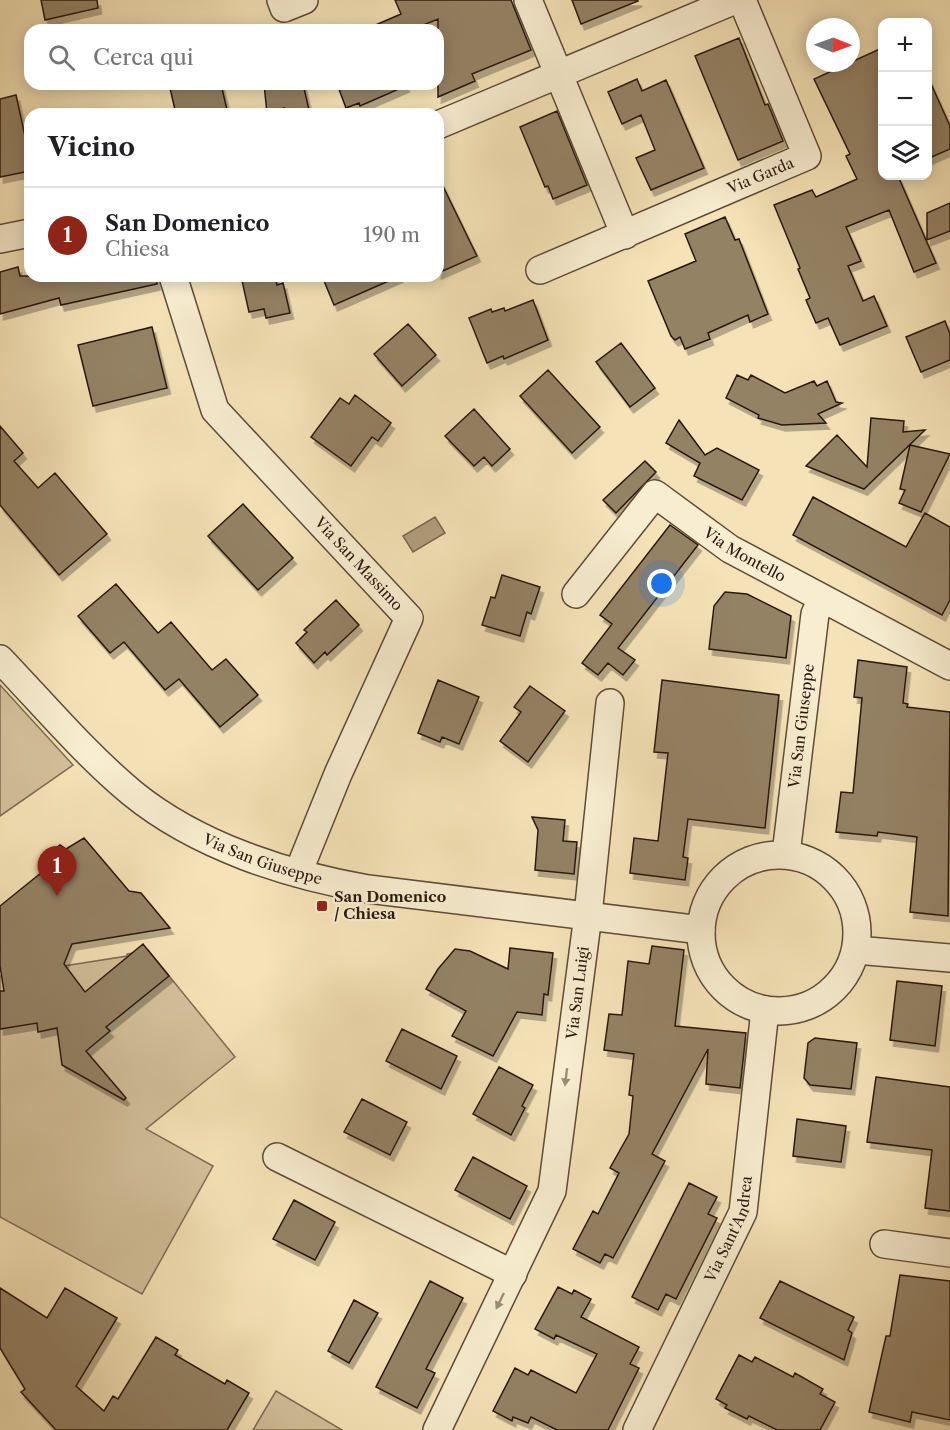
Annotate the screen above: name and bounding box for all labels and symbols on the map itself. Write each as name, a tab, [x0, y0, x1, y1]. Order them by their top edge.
north arrow	[806, 18, 860, 72]
street label: Via Garda	[724, 153, 797, 198]
street label: Via San Massimo	[310, 512, 407, 614]
street label: Via Montello	[699, 522, 789, 586]
your location	[647, 569, 676, 598]
street label: Via San Giuseppe	[784, 663, 818, 790]
street label: Via San Giuseppe	[199, 829, 324, 888]
pin: 1	[38, 846, 76, 896]
place label: San Domenico / Chiesa	[334, 887, 446, 923]
marker: San Domenico / Chiesa	[315, 899, 329, 913]
street label: Via San Luigi	[562, 945, 593, 1041]
one-way arrow	[561, 1067, 571, 1086]
street label: Via Sant'Andrea	[700, 1175, 756, 1286]
one-way arrow	[495, 1293, 505, 1310]

